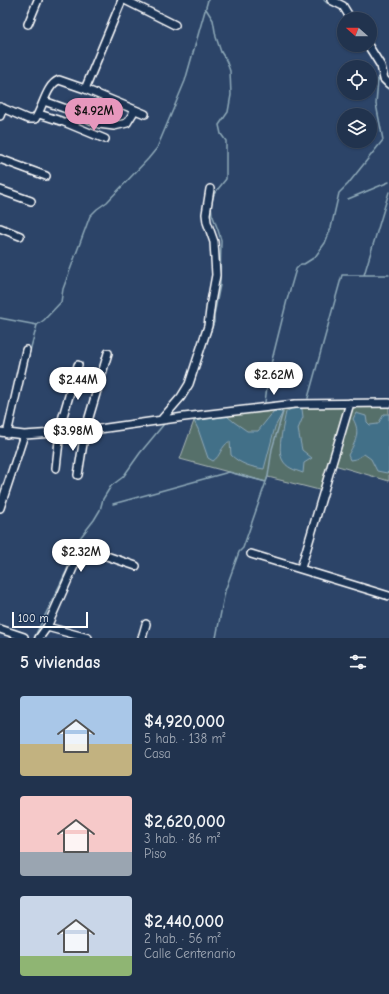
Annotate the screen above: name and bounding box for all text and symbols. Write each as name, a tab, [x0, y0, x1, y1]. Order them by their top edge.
north arrow	[337, 12, 377, 52]
map controls	[337, 12, 377, 148]
button: locate	[337, 60, 377, 100]
pin: $4.92M	[61, 98, 127, 132]
text: $4.92M	[74, 103, 114, 118]
button: layers	[337, 108, 377, 148]
pin: $2.62M	[241, 362, 307, 396]
pin: $2.44M	[45, 367, 111, 401]
text: $2.62M	[254, 367, 294, 382]
text: $2.44M	[58, 372, 98, 387]
pin: $3.98M	[40, 418, 106, 452]
text: $3.98M	[53, 423, 93, 438]
pin: $2.32M	[48, 539, 114, 573]
text: $2.32M	[61, 544, 101, 559]
scale bar	[12, 610, 88, 629]
text: 100 m	[18, 612, 49, 625]
icon: filters	[347, 651, 369, 673]
text: 5 viviendas	[20, 653, 100, 672]
icon: home	[52, 712, 100, 760]
text: $4,920,000	[144, 712, 225, 731]
text: 5 hab. · 138 m²	[144, 731, 225, 746]
text: Casa	[144, 746, 171, 761]
icon: home	[52, 812, 100, 860]
text: $2,620,000	[144, 812, 225, 831]
text: 3 hab. · 86 m²	[144, 831, 220, 846]
text: Piso	[144, 846, 166, 861]
icon: home	[52, 912, 100, 960]
text: $2,440,000	[144, 912, 224, 931]
text: 2 hab. · 56 m²	[144, 931, 221, 946]
text: Calle Centenario	[144, 946, 236, 961]

